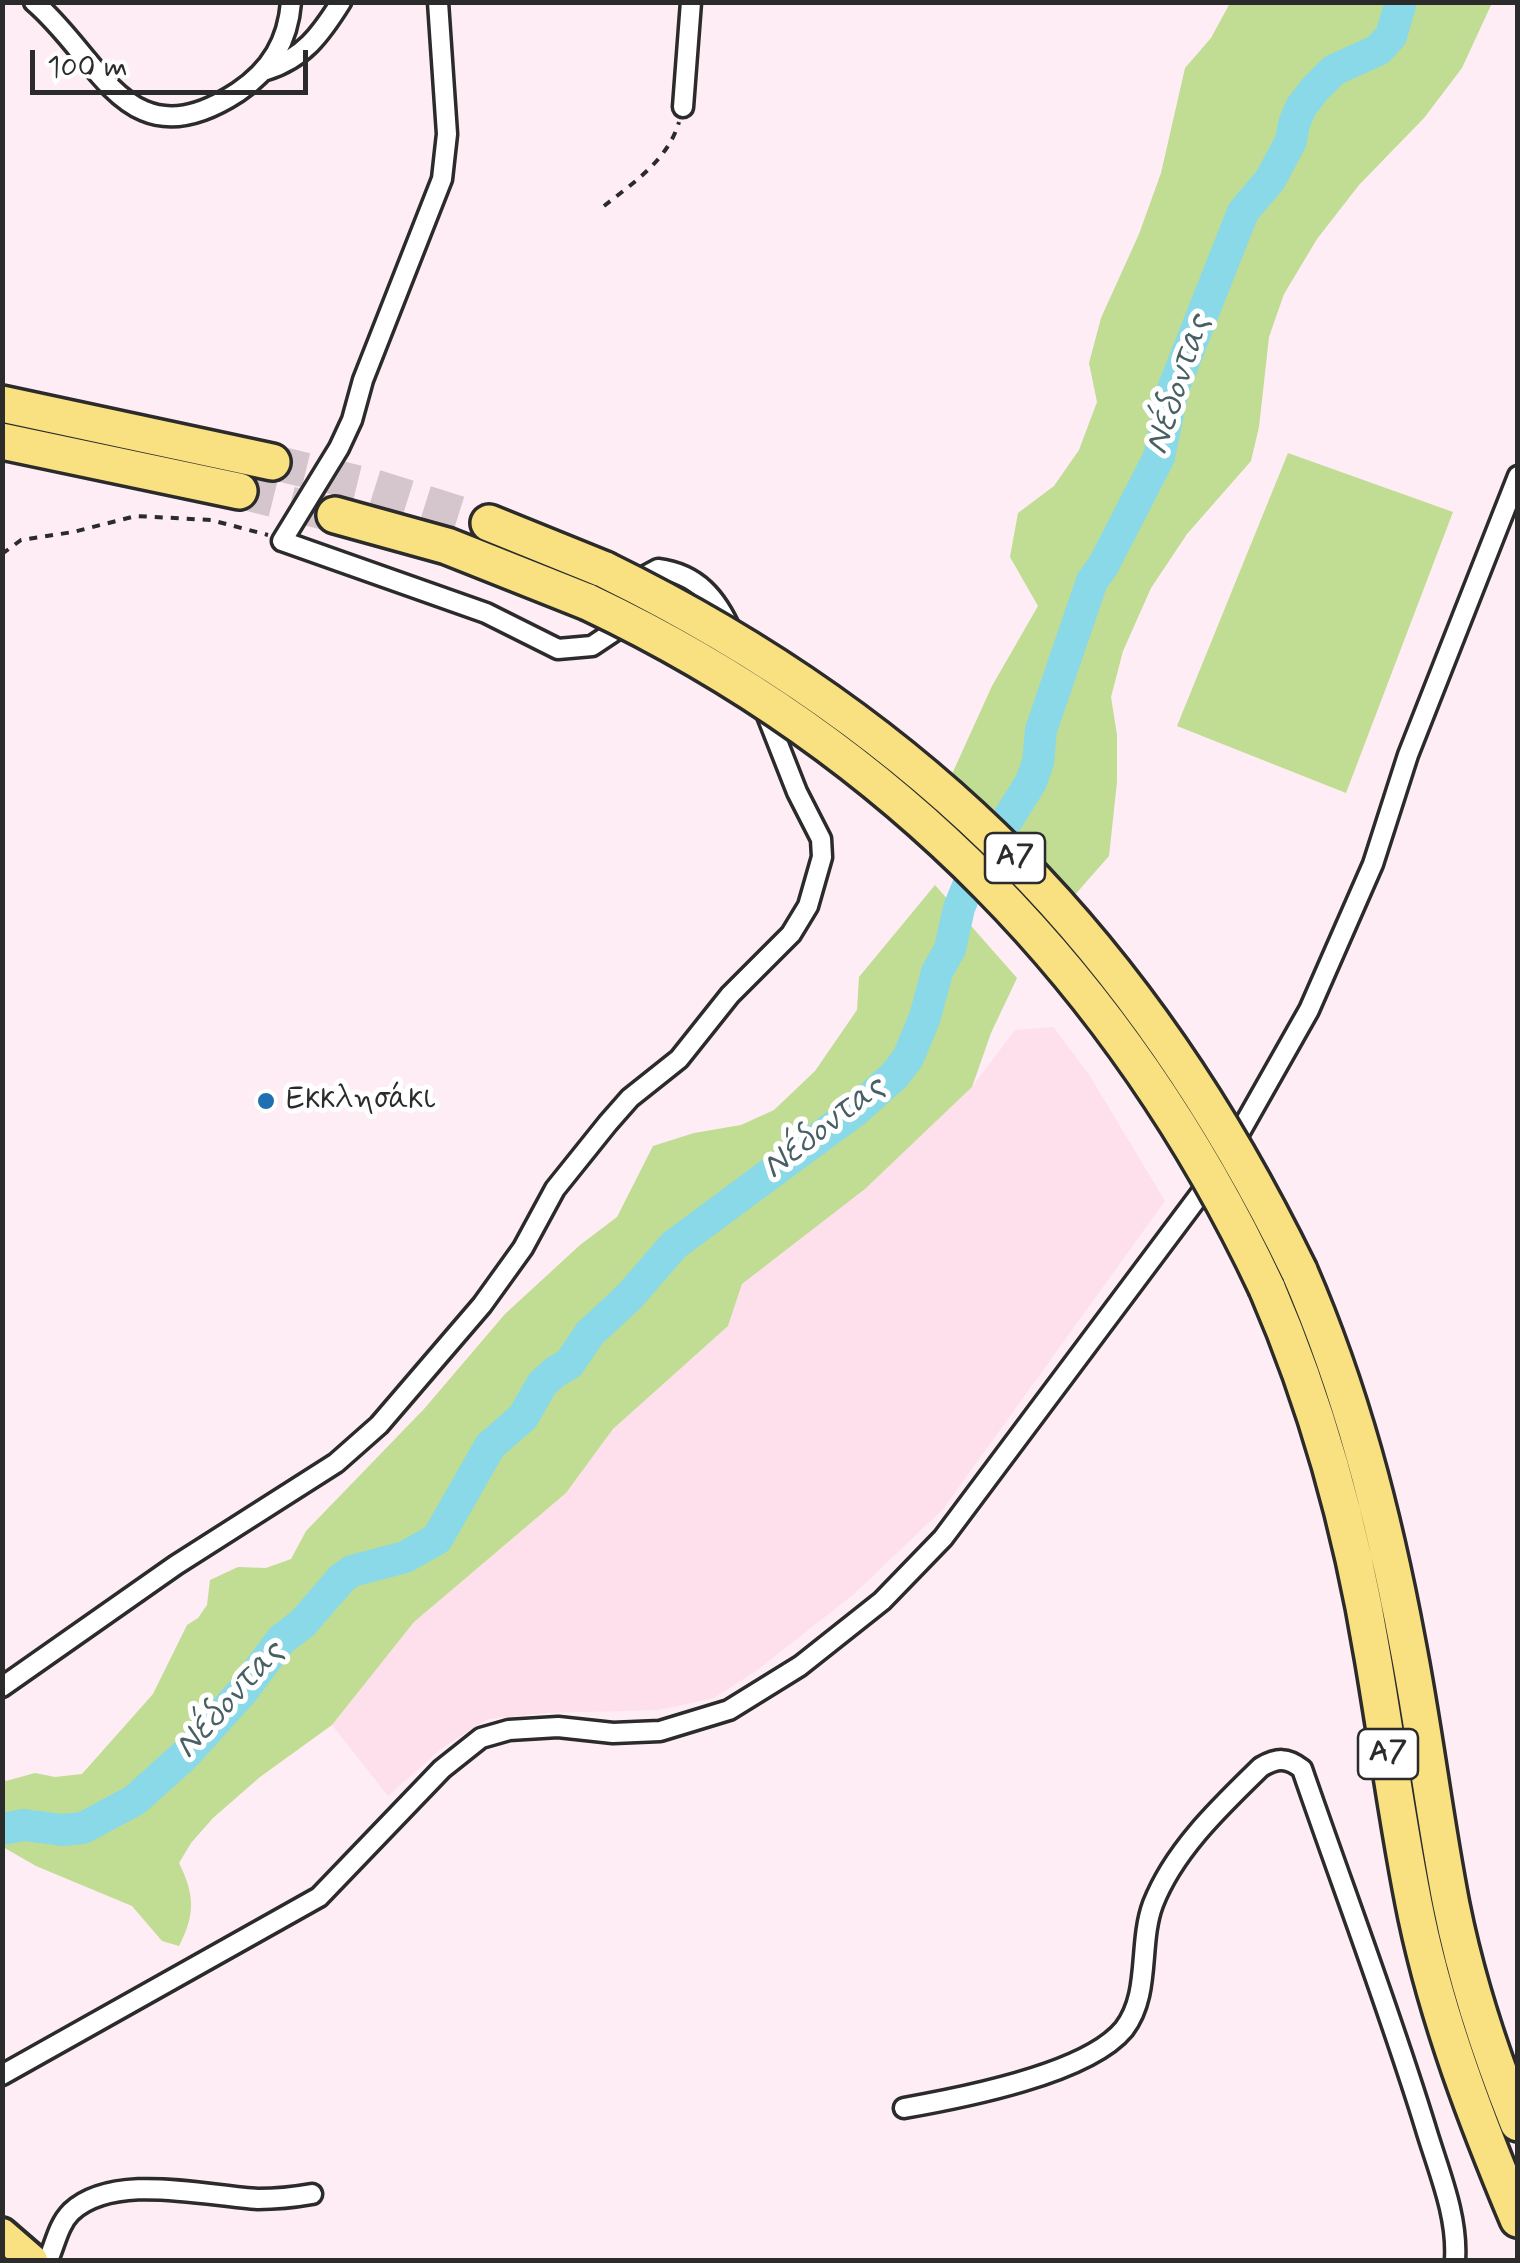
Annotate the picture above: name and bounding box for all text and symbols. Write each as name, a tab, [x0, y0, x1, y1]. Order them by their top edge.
scale bar	[35, 30, 312, 92]
text: 100 m	[47, 48, 128, 87]
water label: Νέδoντας	[1138, 310, 1222, 460]
road number: Α7	[985, 833, 1045, 883]
water label: Νέδoντας	[755, 1068, 895, 1190]
place label: Εκκλησάκι	[286, 1082, 435, 1120]
marker: Εκκλησάκι	[255, 1090, 277, 1112]
water label: Νέδoντας	[167, 1633, 295, 1769]
road number: Α7	[1358, 1729, 1418, 1779]

